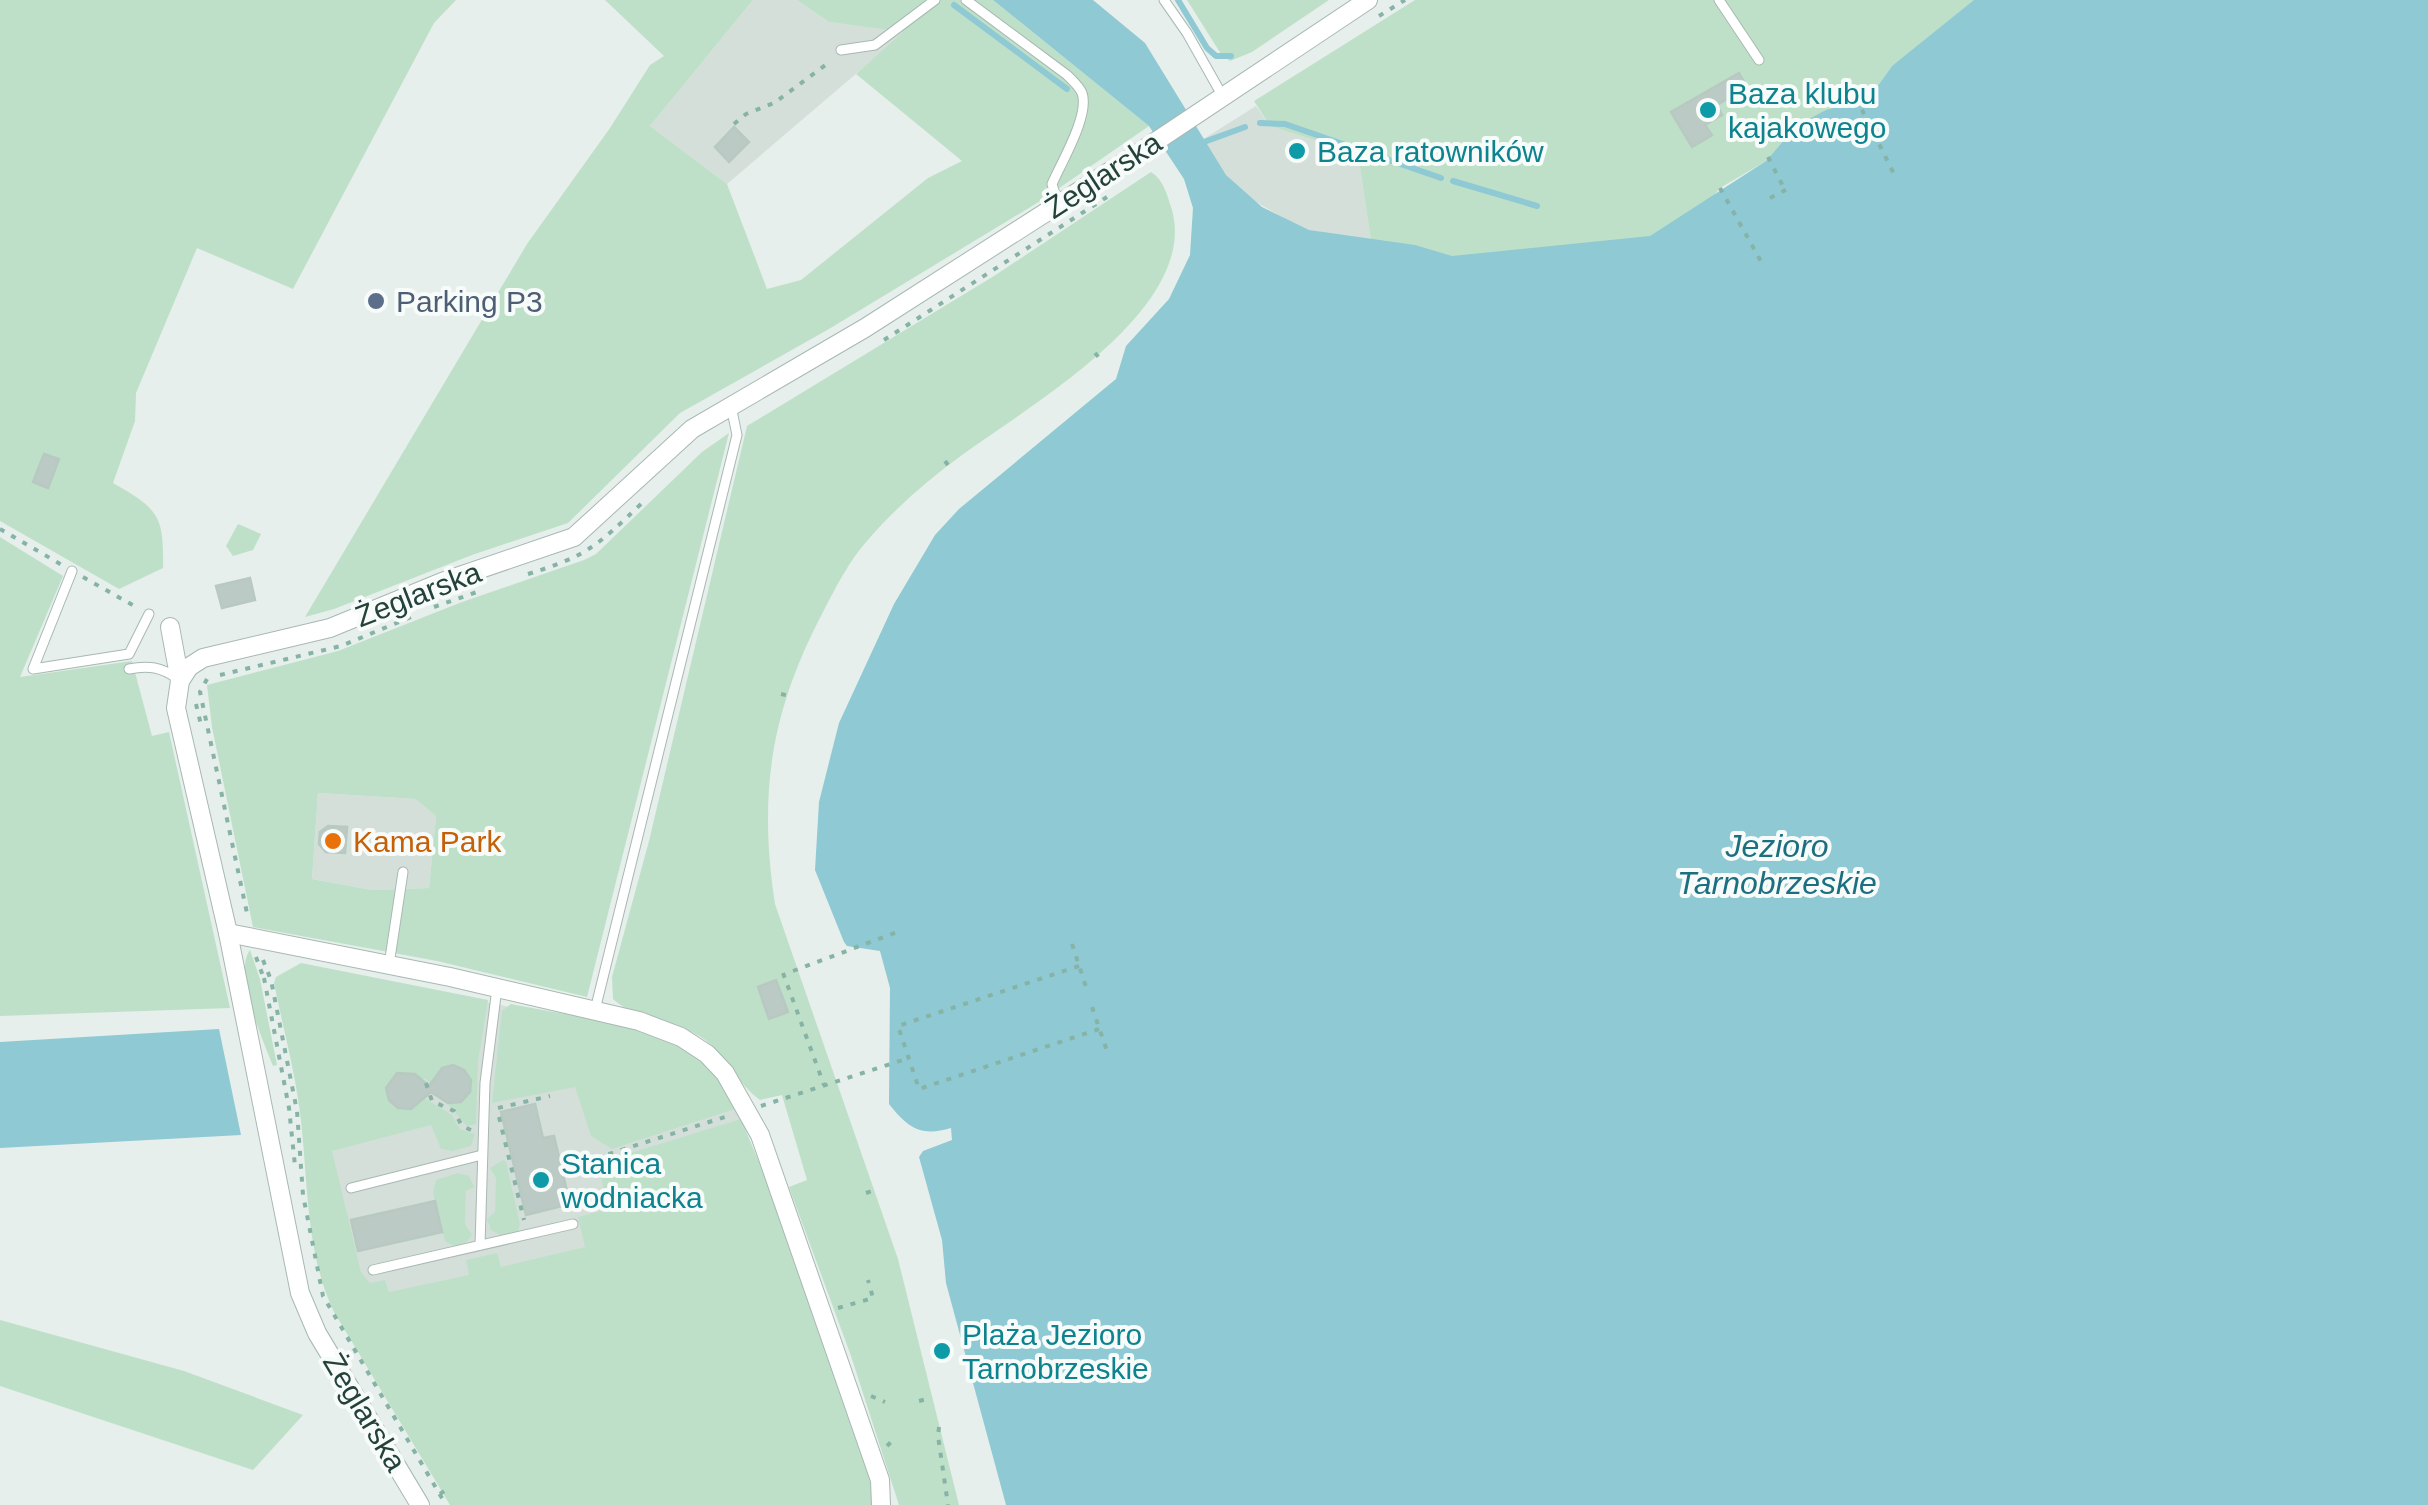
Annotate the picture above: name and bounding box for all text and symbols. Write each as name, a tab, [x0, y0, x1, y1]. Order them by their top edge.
place label: Baza klubu kajakowego	[1728, 77, 1886, 144]
marker: Baza klubu kajakowego	[1697, 99, 1719, 121]
street label: Żeglarska	[1039, 125, 1167, 225]
place label: Baza ratowników	[1317, 135, 1544, 168]
marker: Baza ratowników	[1286, 140, 1308, 162]
place label: Parking P3	[396, 285, 543, 318]
marker: Parking P3	[365, 290, 387, 312]
street label: Żeglarska	[351, 555, 486, 633]
place label: Kama Park	[353, 825, 502, 858]
water label: Jezioro Tarnobrzeskie	[1677, 828, 1877, 901]
marker: Kama Park	[322, 830, 344, 852]
place label: Stanica wodniacka	[560, 1147, 703, 1214]
marker: Stanica wodniacka	[530, 1169, 552, 1191]
place label: Plaża Jezioro Tarnobrzeskie	[962, 1318, 1149, 1385]
marker: Plaża Jezioro Tarnobrzeskie	[931, 1340, 953, 1362]
street label: Żeglarska	[317, 1347, 413, 1477]

